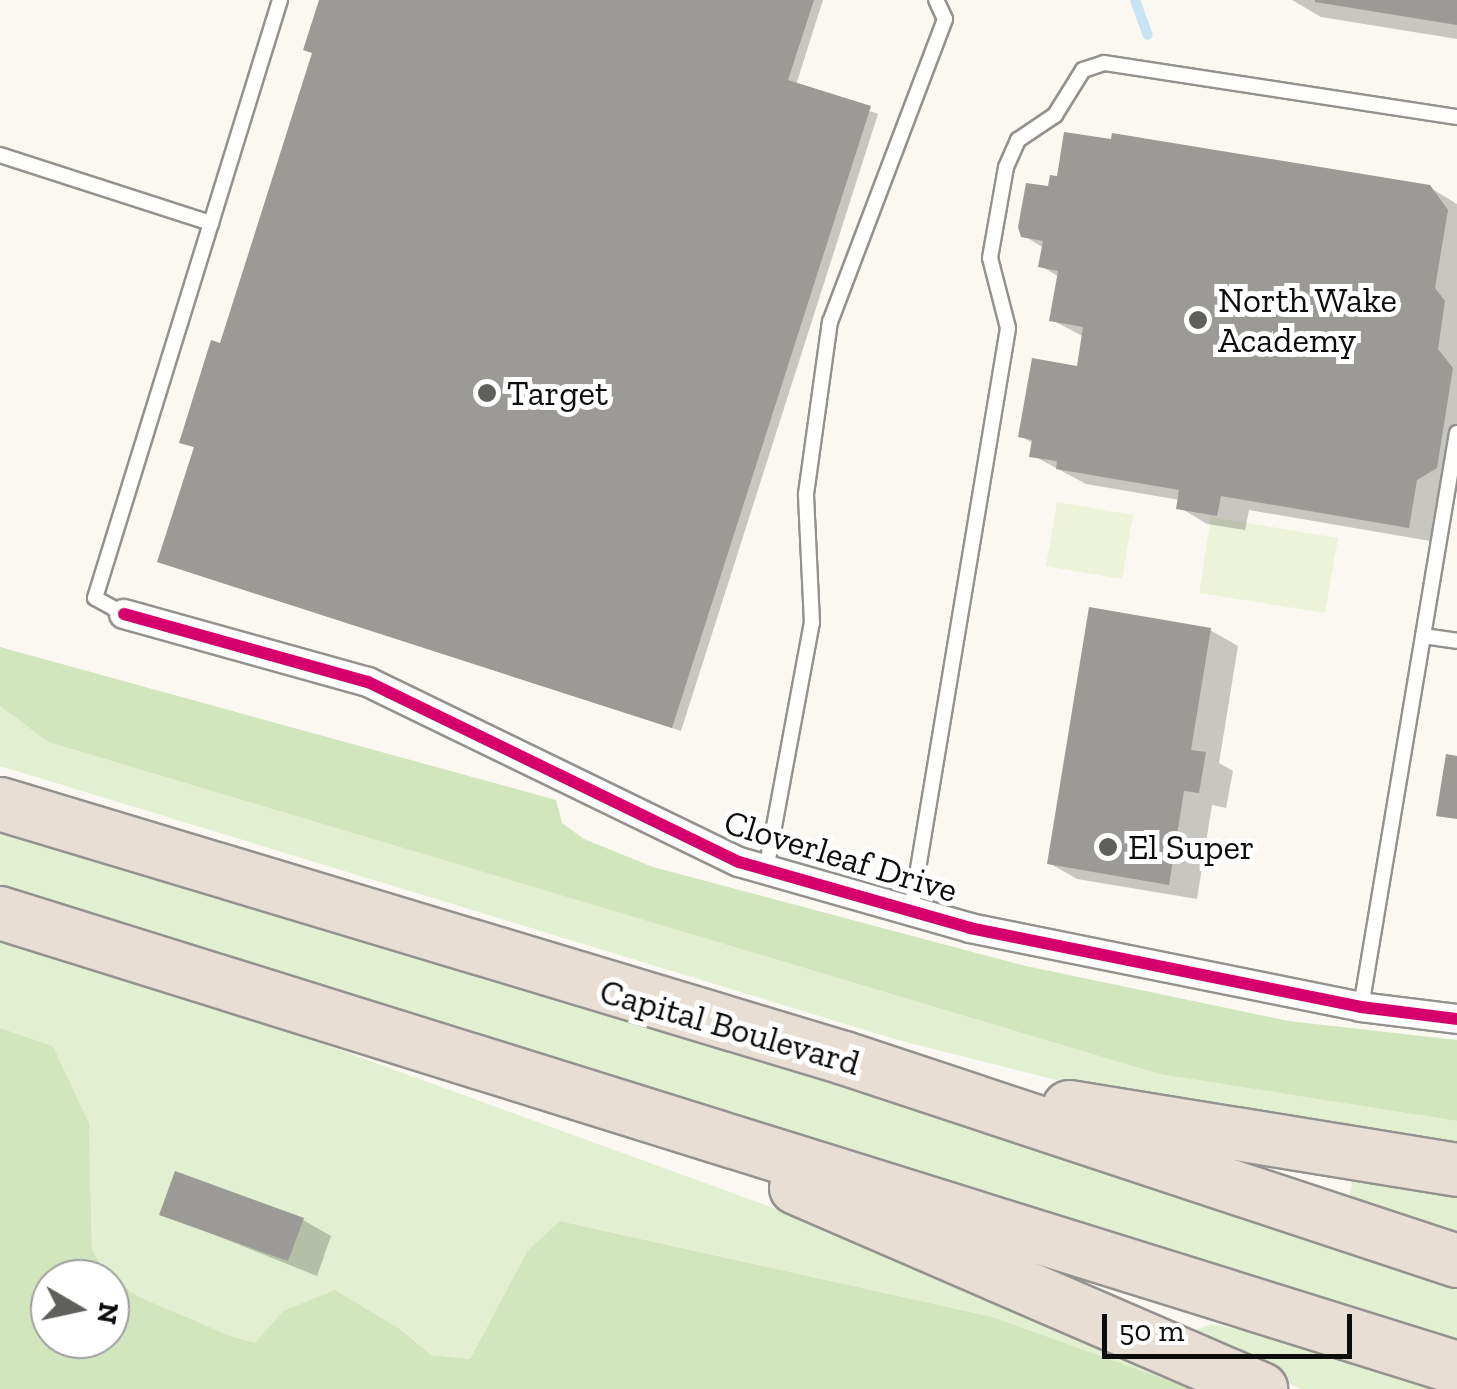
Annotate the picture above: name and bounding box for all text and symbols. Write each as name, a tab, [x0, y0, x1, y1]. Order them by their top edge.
place label: North Wake Academy	[1218, 279, 1398, 361]
marker: North Wake Academy	[1187, 309, 1209, 331]
place label: Target	[507, 372, 608, 414]
marker: Target	[476, 382, 498, 404]
street label: Cloverleaf Drive	[719, 801, 963, 911]
place label: El Super	[1128, 826, 1255, 868]
marker: El Super	[1097, 836, 1119, 858]
street label: Capital Boulevard	[595, 970, 865, 1084]
north arrow	[30, 1259, 130, 1359]
scale bar	[1107, 1294, 1357, 1356]
text: N	[90, 1300, 126, 1327]
text: 50 m	[1119, 1313, 1184, 1349]

